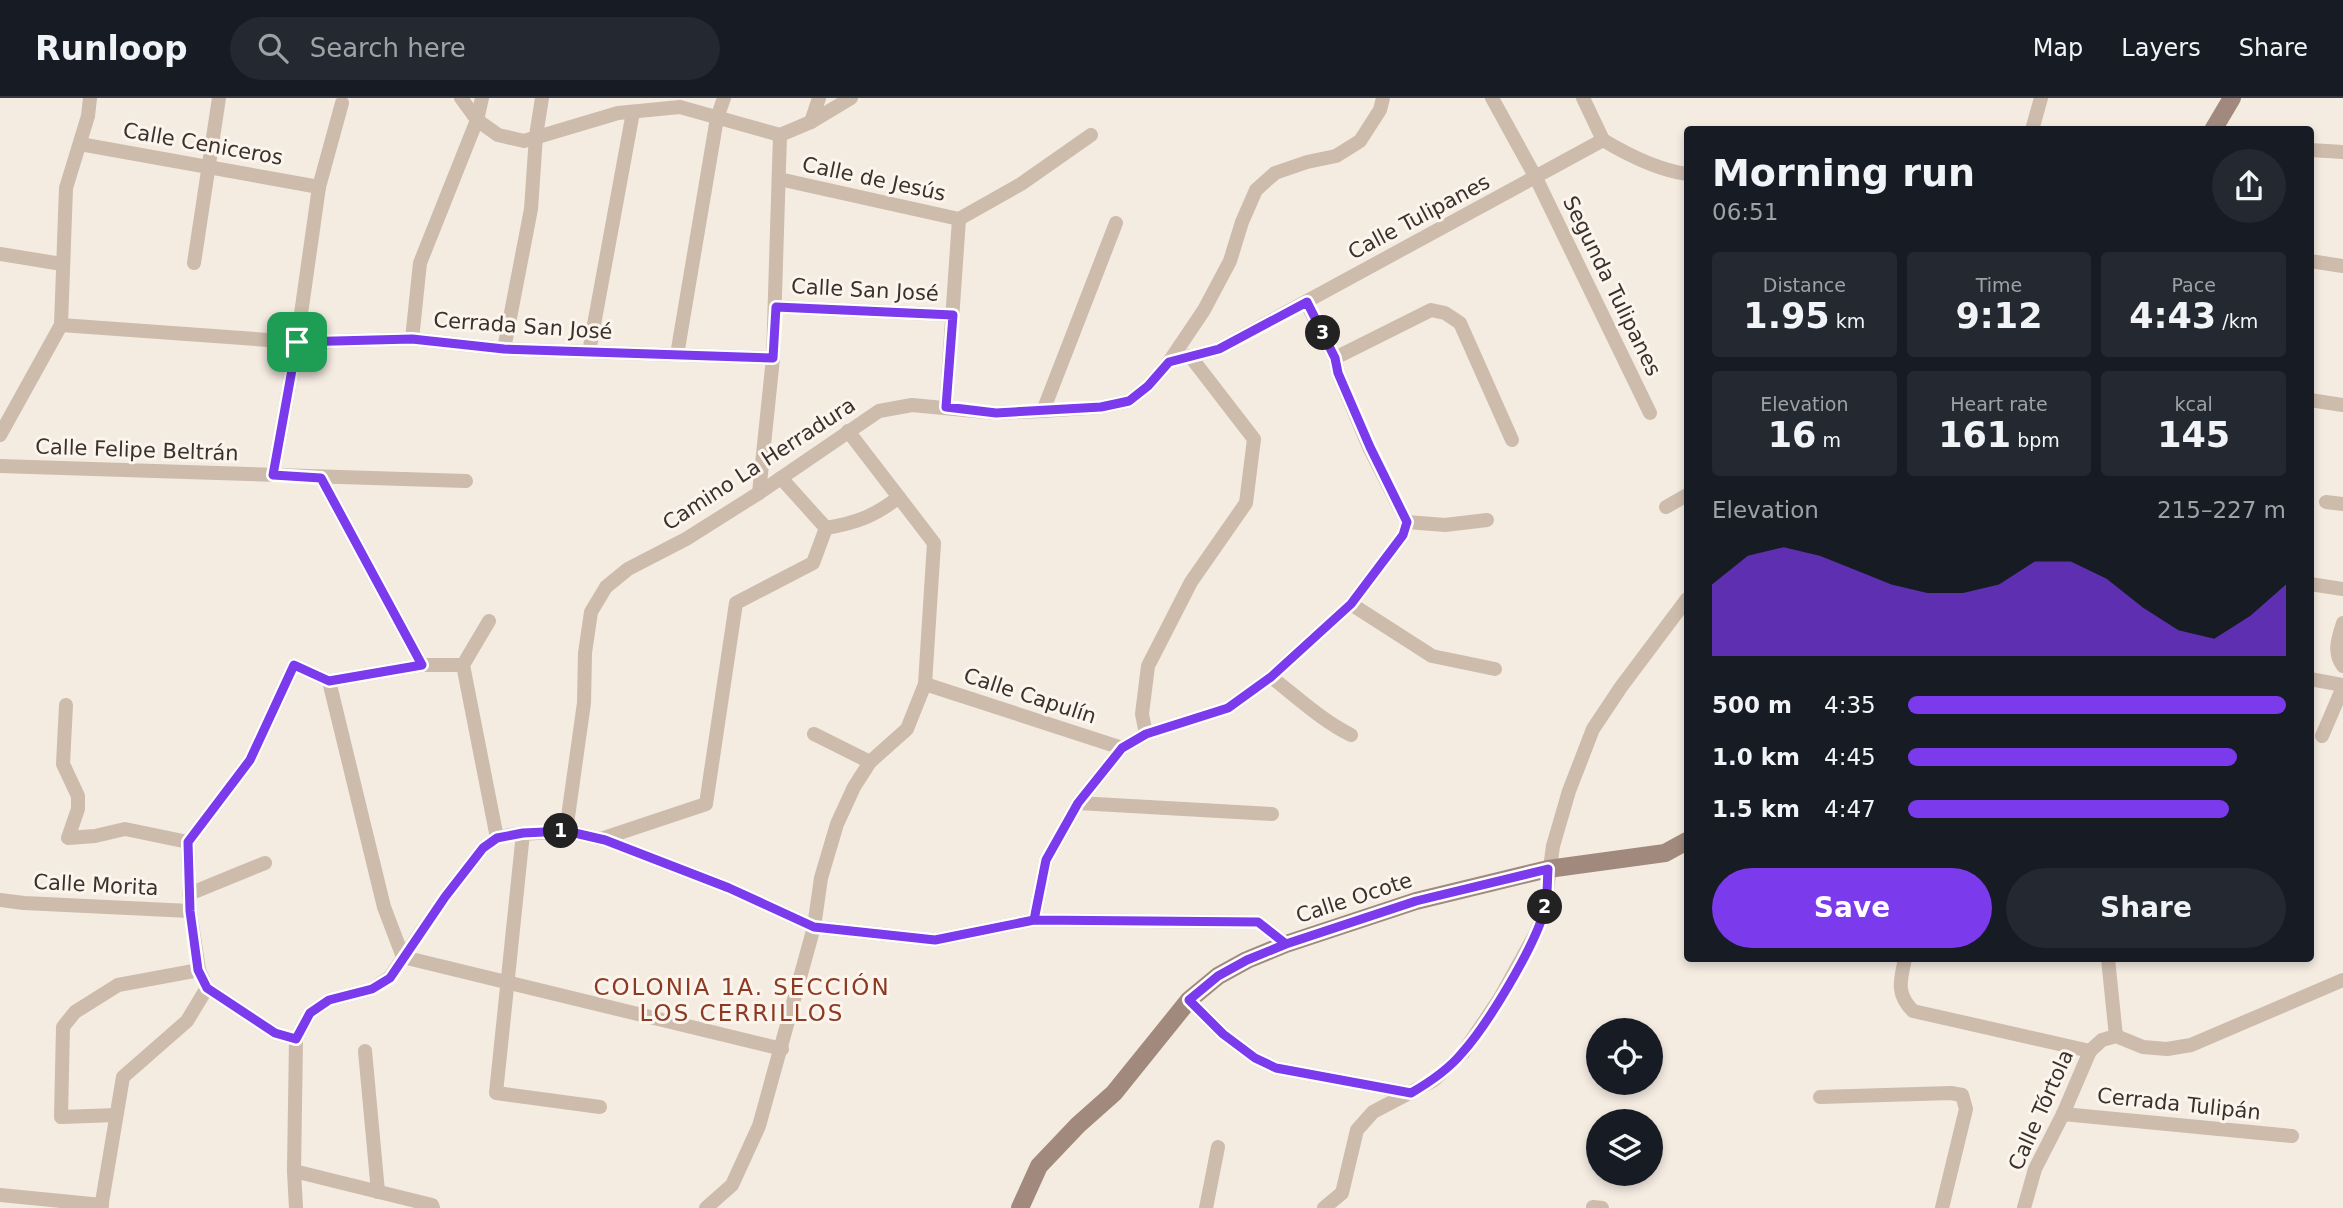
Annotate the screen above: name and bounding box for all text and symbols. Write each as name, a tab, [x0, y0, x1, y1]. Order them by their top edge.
search box	[230, 17, 720, 80]
text: Runloop	[35, 29, 188, 68]
icon: search	[254, 29, 292, 67]
text: Search here	[310, 33, 466, 63]
text: Map	[2033, 34, 2083, 62]
text: Layers	[2121, 34, 2201, 62]
text: Share	[2239, 34, 2308, 62]
street label: Calle Ceniceros	[121, 118, 285, 170]
button: share	[2212, 149, 2286, 223]
text: Morning run	[1712, 151, 1975, 195]
street label: Calle de Jesús	[800, 152, 948, 206]
street label: Calle Tulipanes	[1344, 170, 1494, 264]
street label: Segunda Tulipanes	[1558, 192, 1666, 380]
text: 06:51	[1712, 199, 1778, 225]
street label: Calle San José	[791, 274, 939, 306]
text: Distance	[1763, 274, 1846, 296]
text: Time	[1976, 274, 2022, 296]
text: Pace	[2171, 274, 2216, 296]
text: 1.95	[1743, 296, 1830, 336]
text: 9:12	[1955, 296, 2043, 336]
text: 4:43	[2129, 296, 2216, 336]
street label: Cerrada San José	[433, 308, 613, 344]
text: km	[1830, 310, 1865, 332]
text: /km	[2216, 310, 2258, 332]
pin	[267, 312, 327, 372]
pin: 3	[1306, 316, 1340, 350]
text: 3	[1316, 321, 1329, 343]
icon: arrive	[278, 323, 316, 361]
street label: Camino La Herradura	[658, 393, 860, 535]
text: Elevation	[1760, 393, 1848, 415]
text: Heart rate	[1950, 393, 2048, 415]
text: kcal	[2174, 393, 2213, 415]
text: 16	[1768, 415, 1816, 455]
text: 161	[1938, 415, 2011, 455]
text: 145	[2157, 415, 2230, 455]
text: m	[1816, 429, 1841, 451]
text: bpm	[2011, 429, 2060, 451]
street label: Calle Felipe Beltrán	[35, 434, 239, 466]
text: Elevation	[1712, 497, 1819, 523]
text: 215–227 m	[2157, 497, 2286, 523]
street label: Calle Capulín	[961, 663, 1099, 729]
text: 500 m	[1712, 692, 1792, 718]
text: 4:35	[1824, 692, 1876, 718]
text: 1.0 km	[1712, 744, 1800, 770]
text: 4:45	[1824, 744, 1876, 770]
text: 1.5 km	[1712, 796, 1800, 822]
text: 4:47	[1824, 796, 1876, 822]
pin: 1	[544, 814, 578, 848]
text: 1	[554, 819, 567, 841]
street label: Calle Ocote	[1293, 868, 1415, 928]
button: Save	[1712, 868, 1992, 948]
button: Share	[2006, 868, 2286, 948]
street label: Calle Morita	[33, 870, 159, 900]
pin: 2	[1528, 890, 1562, 924]
text: 2	[1538, 895, 1551, 917]
district label: COLONIA 1A. SECCIÓN LOS CERRILLOS	[593, 973, 891, 1026]
map controls	[1586, 1018, 1663, 1186]
button: locate	[1586, 1018, 1663, 1095]
street label: Calle Tórtola	[2004, 1046, 2078, 1174]
street label: Cerrada Tulipán	[2096, 1083, 2262, 1125]
button: layers	[1586, 1109, 1663, 1186]

